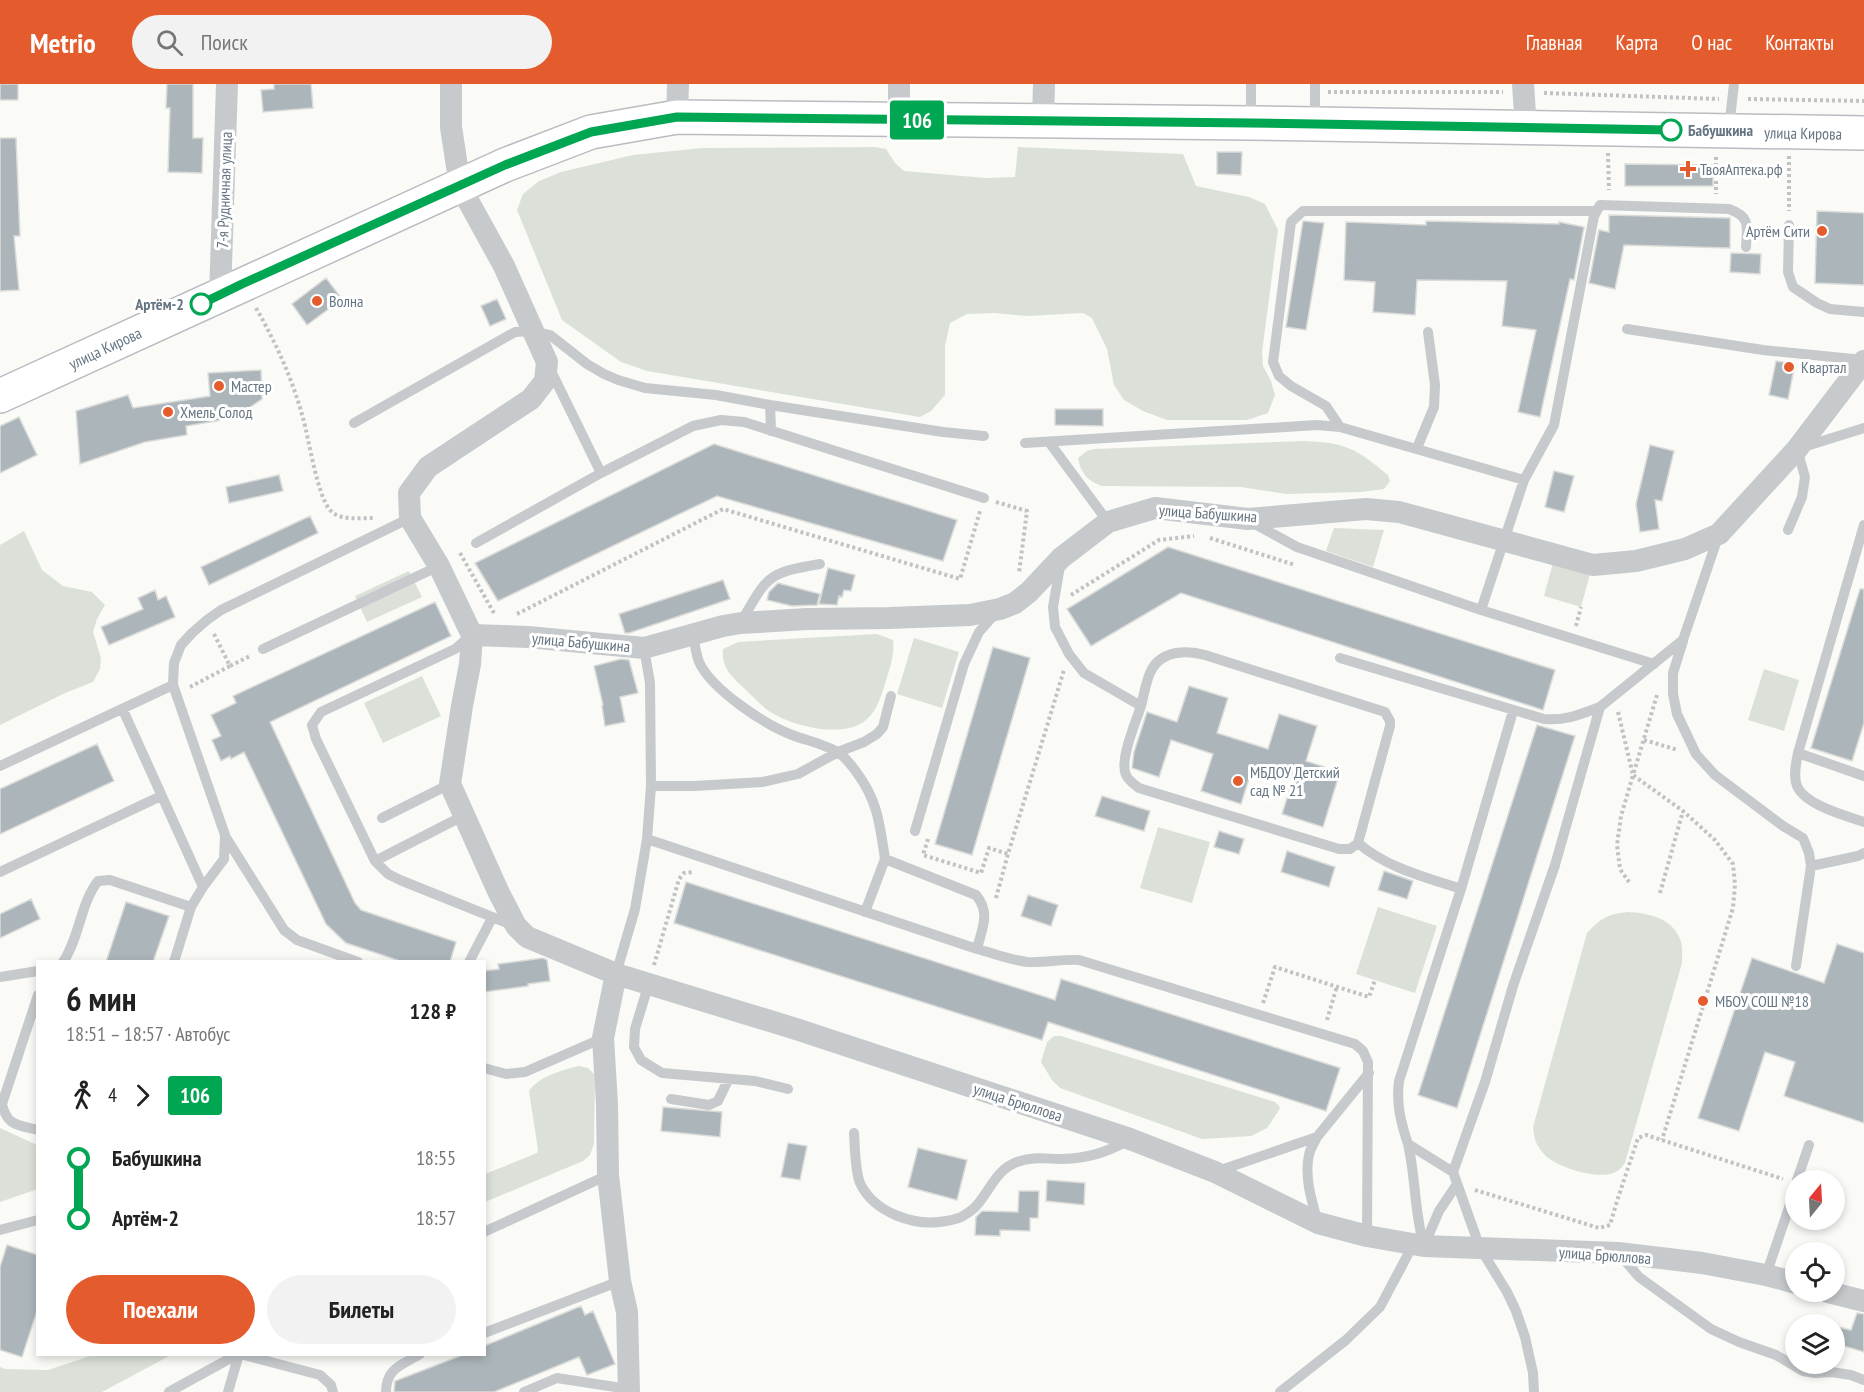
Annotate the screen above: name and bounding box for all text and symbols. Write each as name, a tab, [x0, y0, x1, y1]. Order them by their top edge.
search box	[132, 15, 552, 69]
text: Metrio	[30, 24, 96, 61]
icon: search	[153, 26, 186, 59]
text: Поиск	[201, 28, 248, 56]
text: Главная	[1526, 29, 1582, 56]
text: Карта	[1615, 29, 1658, 56]
text: О нас	[1691, 29, 1732, 56]
text: Контакты	[1765, 29, 1834, 56]
line badge: 106	[882, 100, 952, 140]
text: 106	[902, 107, 932, 134]
marker: Бабушкина	[1660, 119, 1682, 141]
place label: Бабушкина	[1688, 120, 1753, 140]
street label: улица Кирова	[1764, 122, 1842, 144]
street label: 7-я Рудничная улица	[212, 131, 236, 249]
place label: ТвояАптека.рф	[1700, 159, 1783, 179]
marker: ТвояАптека.рф	[1681, 162, 1695, 176]
place label: Артём Сити	[1746, 221, 1810, 241]
marker: Артём Сити	[1815, 224, 1829, 238]
place label: Волна	[329, 291, 363, 311]
marker: Артём-2	[190, 293, 212, 315]
place label: Артём-2	[134, 294, 184, 314]
marker: Волна	[310, 294, 324, 308]
street label: улица Кирова	[65, 322, 145, 374]
place label: Квартал	[1801, 357, 1847, 377]
marker: Квартал	[1782, 360, 1796, 374]
place label: Мастер	[231, 376, 272, 396]
marker: Мастер	[212, 379, 226, 393]
place label: Хмель Солод	[180, 402, 252, 422]
marker: Хмель Солод	[161, 405, 175, 419]
street label: улица Бабушкина	[1158, 500, 1258, 526]
street label: улица Бабушкина	[531, 628, 631, 656]
place label: МБДОУ Детский сад № 21	[1250, 762, 1340, 800]
marker: МБДОУ Детский сад № 21	[1231, 774, 1245, 788]
text: 6 мин	[66, 977, 136, 1020]
place label: МБОУ СОШ №18	[1715, 991, 1809, 1011]
marker: МБОУ СОШ №18	[1696, 994, 1710, 1008]
text: 128 ₽	[409, 997, 456, 1025]
text: 18:51 – 18:57 · Автобус	[66, 1021, 230, 1047]
street label: улица Брюллова	[971, 1078, 1065, 1126]
icon: walk	[66, 1079, 99, 1112]
icon: forward	[126, 1079, 159, 1112]
text: 4	[108, 1082, 117, 1108]
text: 106	[180, 1082, 210, 1109]
text: Бабушкина	[112, 1144, 201, 1172]
text: 18:55	[416, 1145, 456, 1171]
north arrow	[1785, 1170, 1845, 1230]
map controls	[1785, 1170, 1845, 1374]
text: Артём-2	[112, 1204, 179, 1232]
text: 18:57	[416, 1205, 456, 1231]
street label: улица Брюллова	[1558, 1242, 1652, 1268]
button: locate	[1785, 1242, 1845, 1302]
button: Поехали	[66, 1275, 255, 1344]
button: Билеты	[267, 1275, 456, 1344]
button: layers	[1785, 1314, 1845, 1374]

